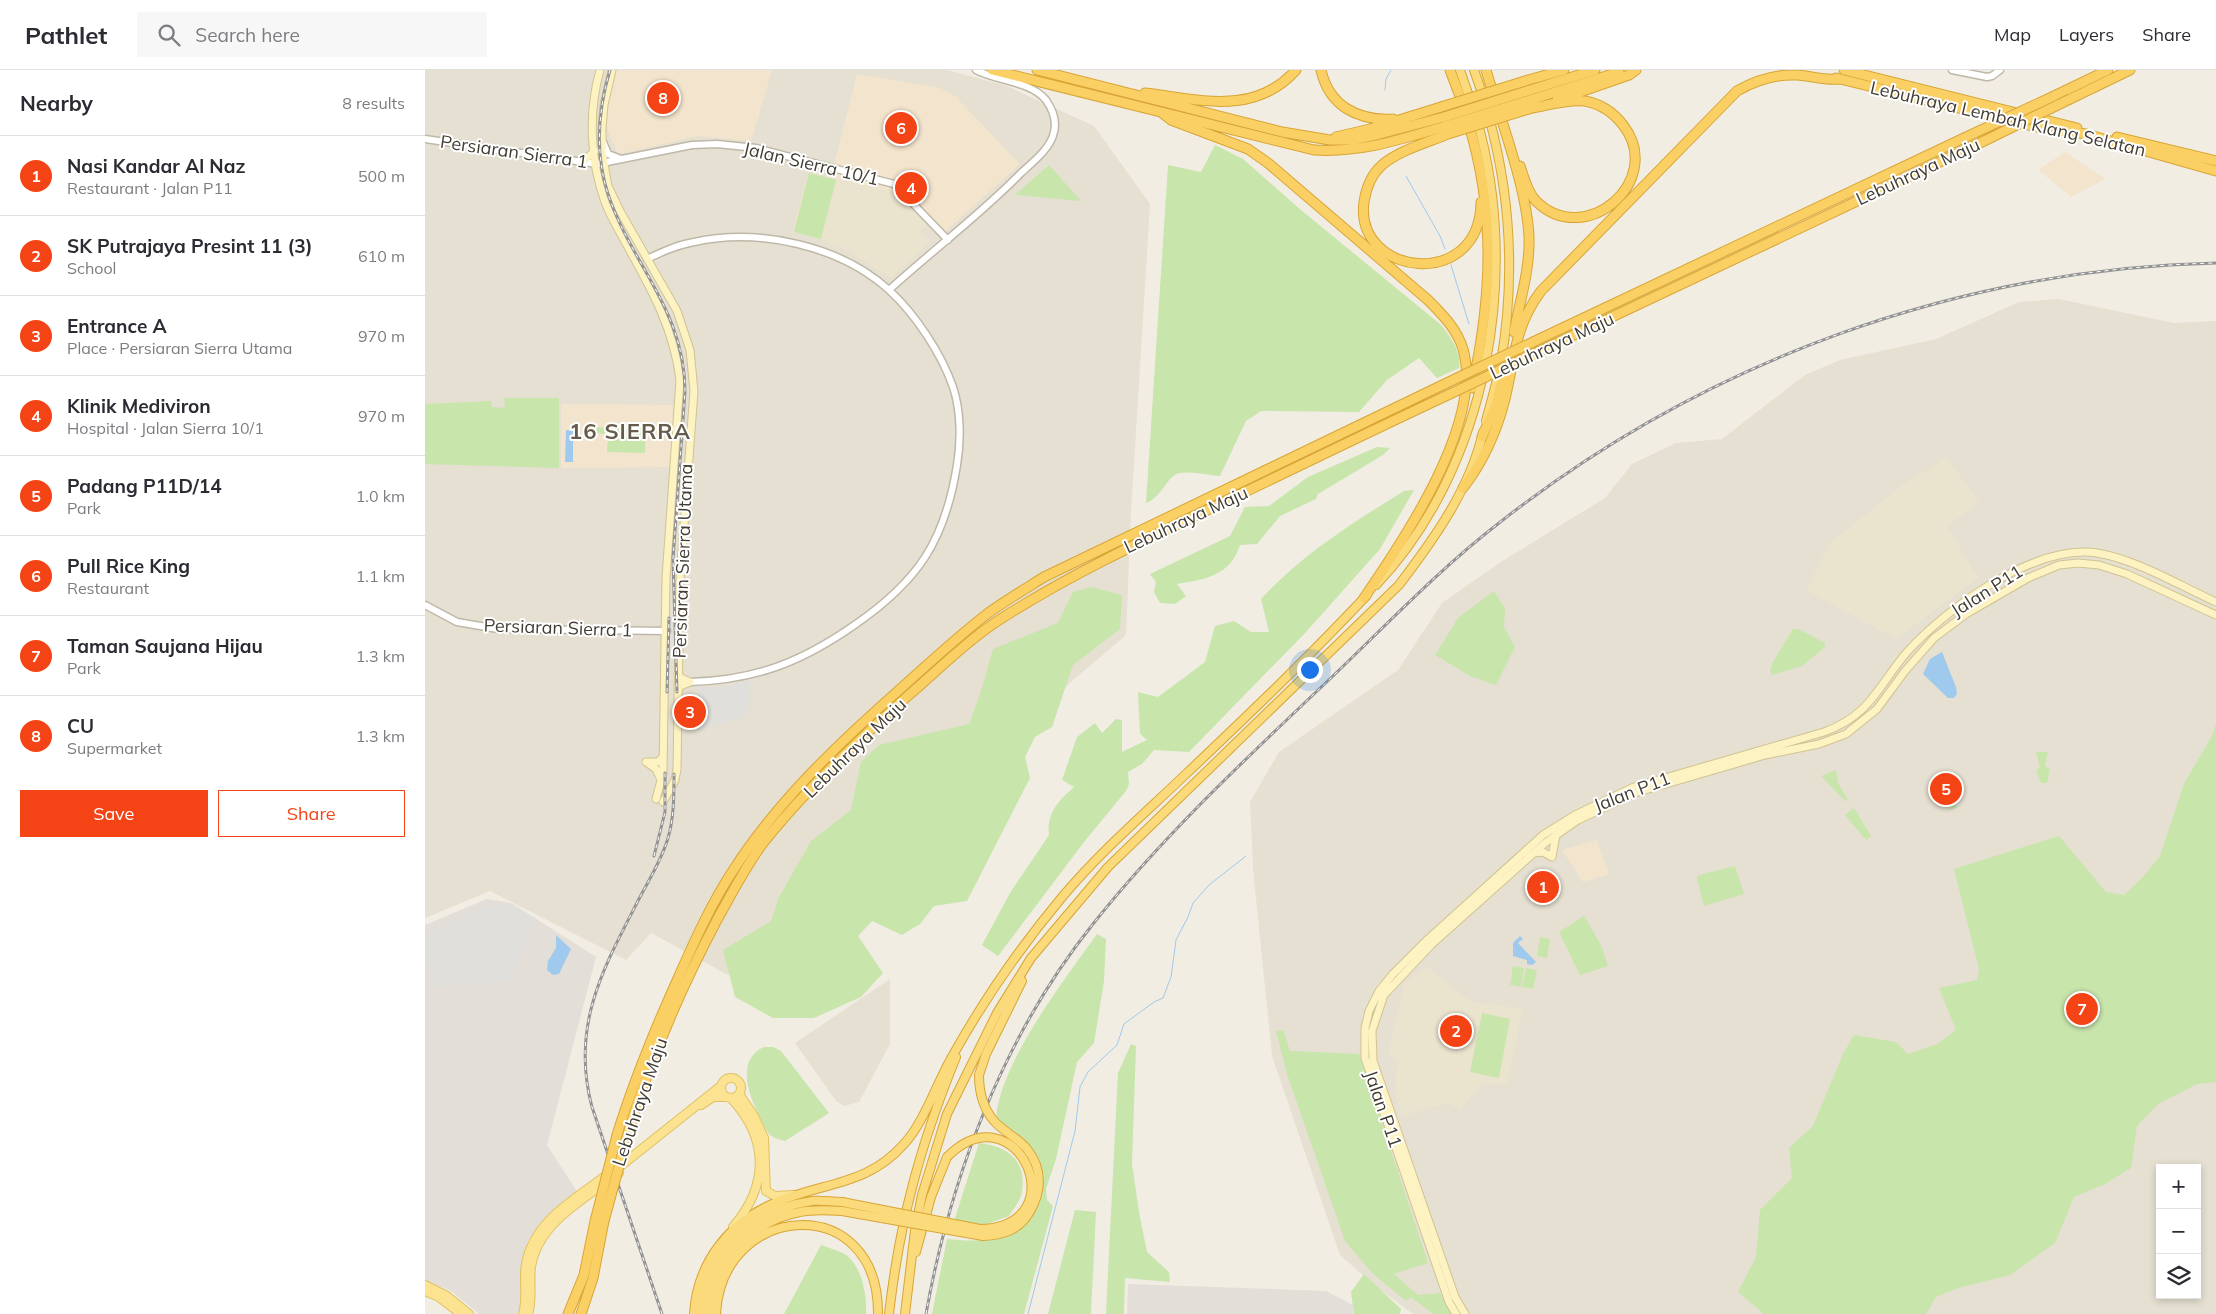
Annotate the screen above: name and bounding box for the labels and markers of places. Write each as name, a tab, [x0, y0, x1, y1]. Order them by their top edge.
pin: 8	[647, 79, 679, 117]
pin: 6	[885, 109, 917, 147]
pin: 4	[895, 169, 927, 207]
pin: 3	[674, 693, 706, 731]
pin: 5	[1930, 770, 1962, 808]
pin: 1	[1527, 868, 1559, 906]
pin: 7	[2066, 990, 2098, 1028]
pin: 2	[1440, 1012, 1472, 1050]

